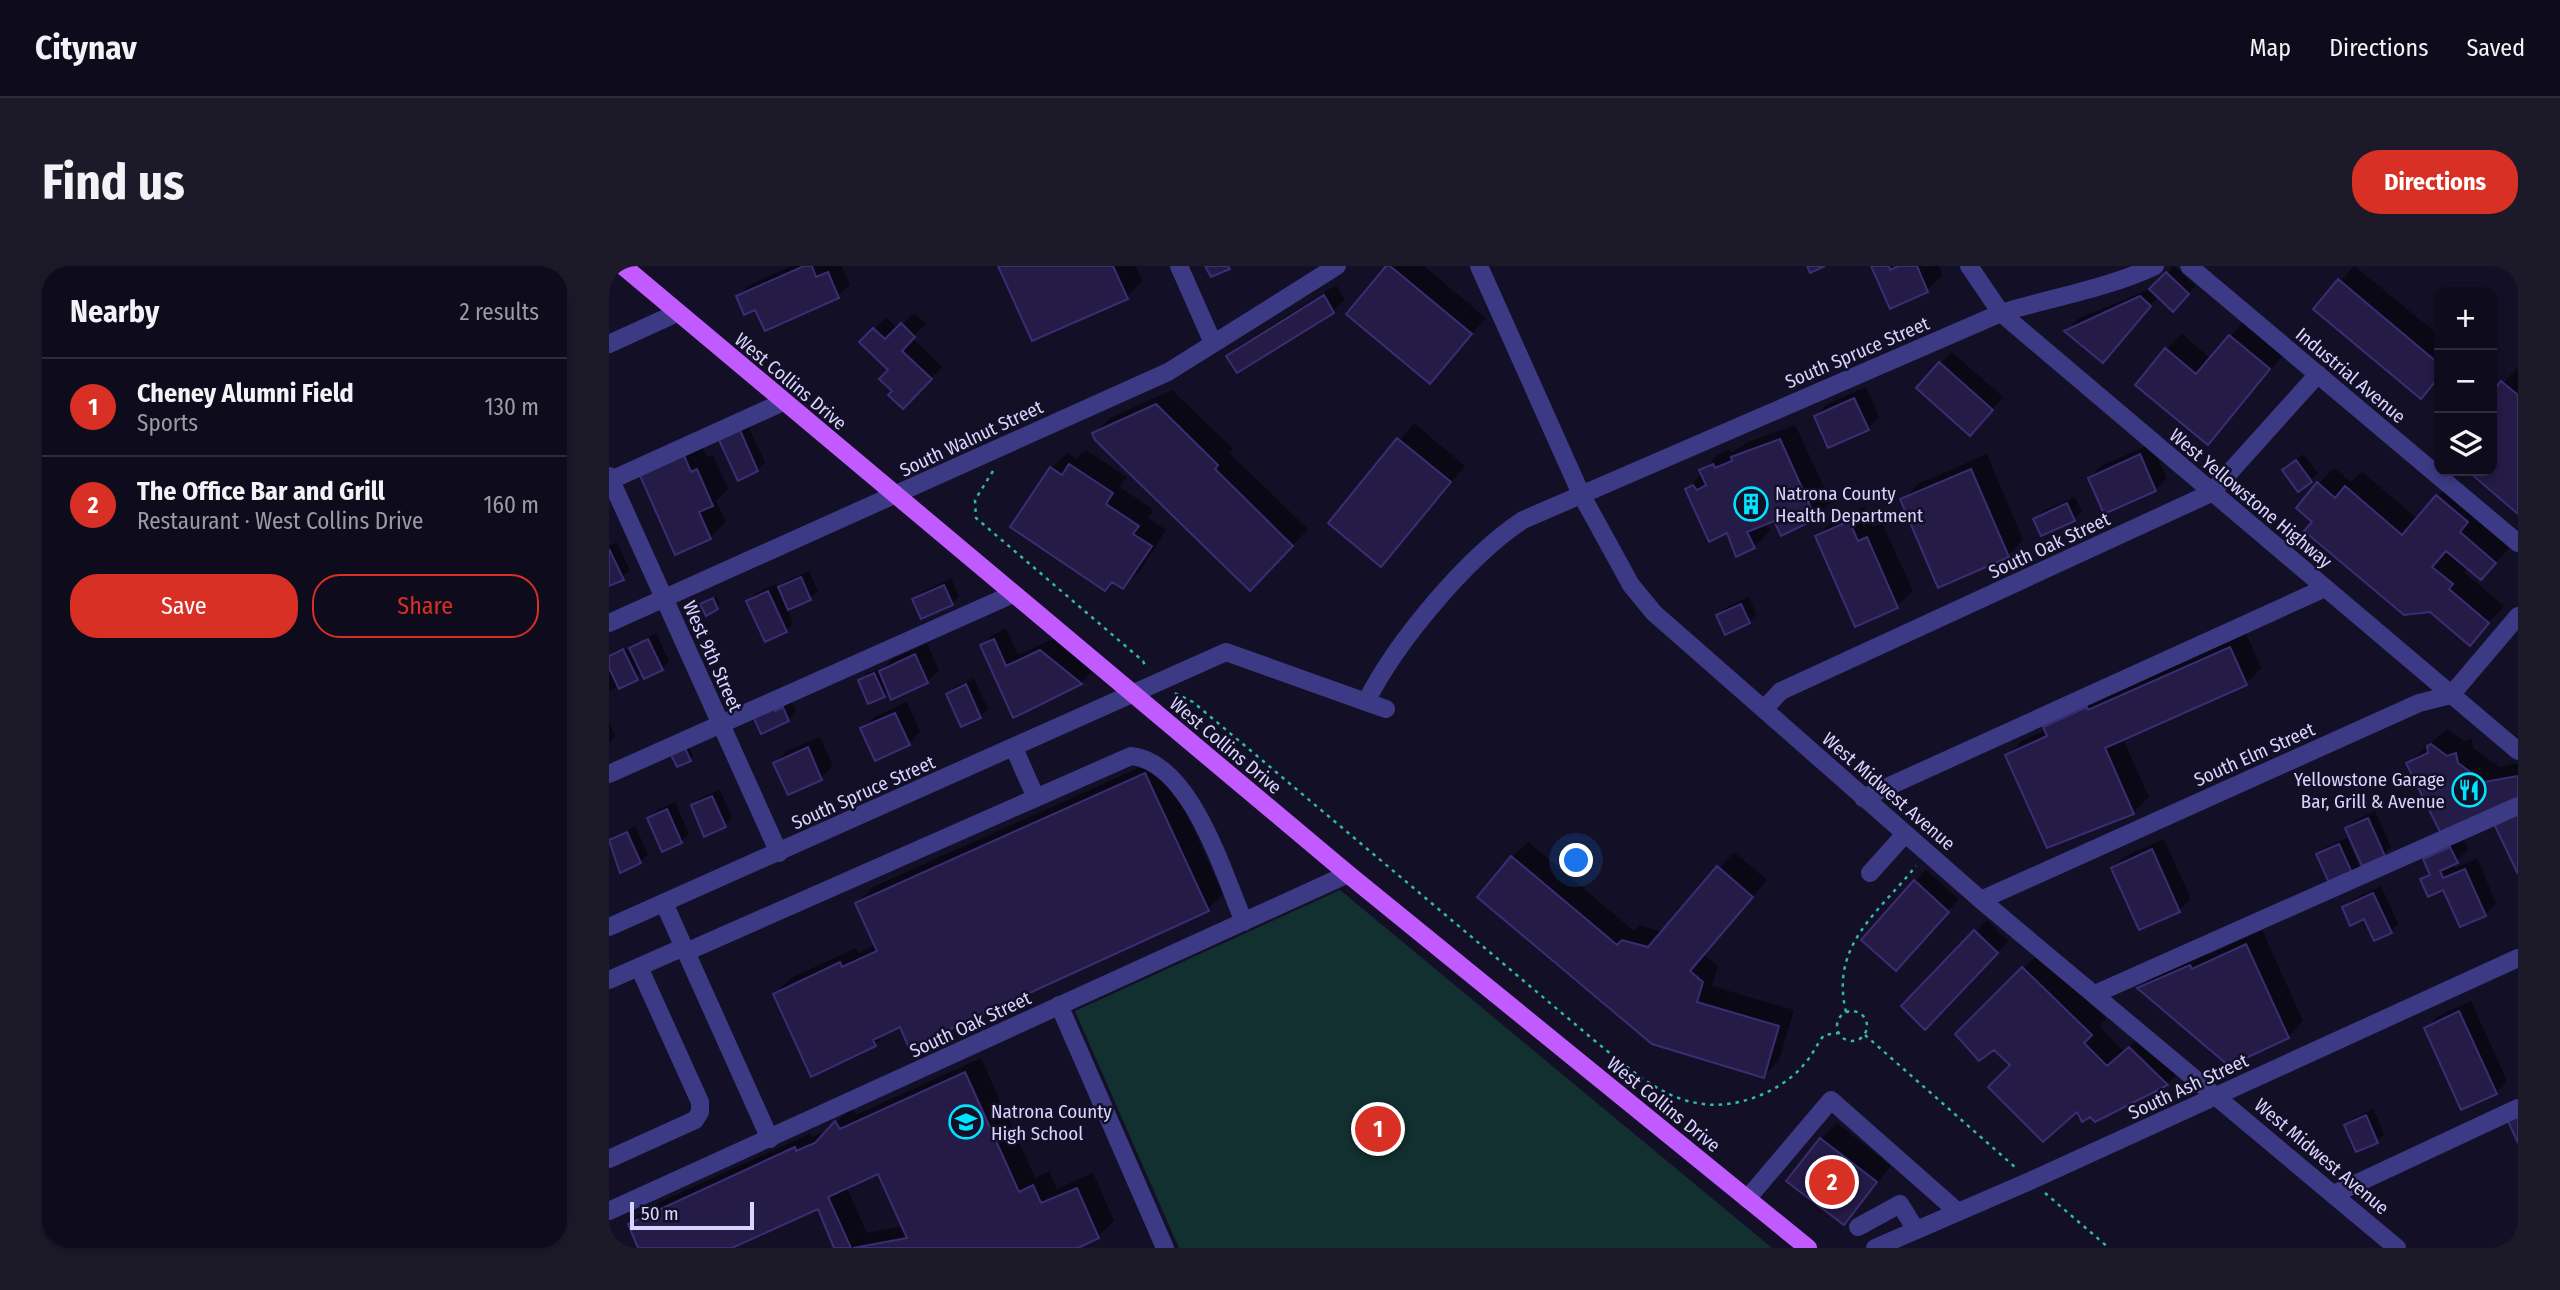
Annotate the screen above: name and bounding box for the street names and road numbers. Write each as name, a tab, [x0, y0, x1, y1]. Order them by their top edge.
street label: South Spruce Street	[1782, 311, 1934, 393]
street label: Industrial Avenue	[2291, 323, 2410, 428]
street label: West Collins Drive	[730, 328, 851, 435]
street label: South Walnut Street	[896, 395, 1047, 482]
street label: West Yellowstone Highway	[2165, 424, 2337, 573]
street label: South Oak Street	[1985, 507, 2114, 584]
street label: West 9th Street	[678, 597, 748, 716]
street label: West Collins Drive	[1165, 692, 1286, 799]
street label: South Elm Street	[2190, 717, 2319, 791]
street label: West Midwest Avenue	[1818, 727, 1960, 855]
street label: South Spruce Street	[788, 750, 939, 834]
street label: South Oak Street	[906, 986, 1035, 1063]
street label: South Ash Street	[2125, 1048, 2252, 1124]
street label: West Collins Drive	[1602, 1052, 1725, 1157]
street label: West Midwest Avenue	[2250, 1093, 2394, 1219]

